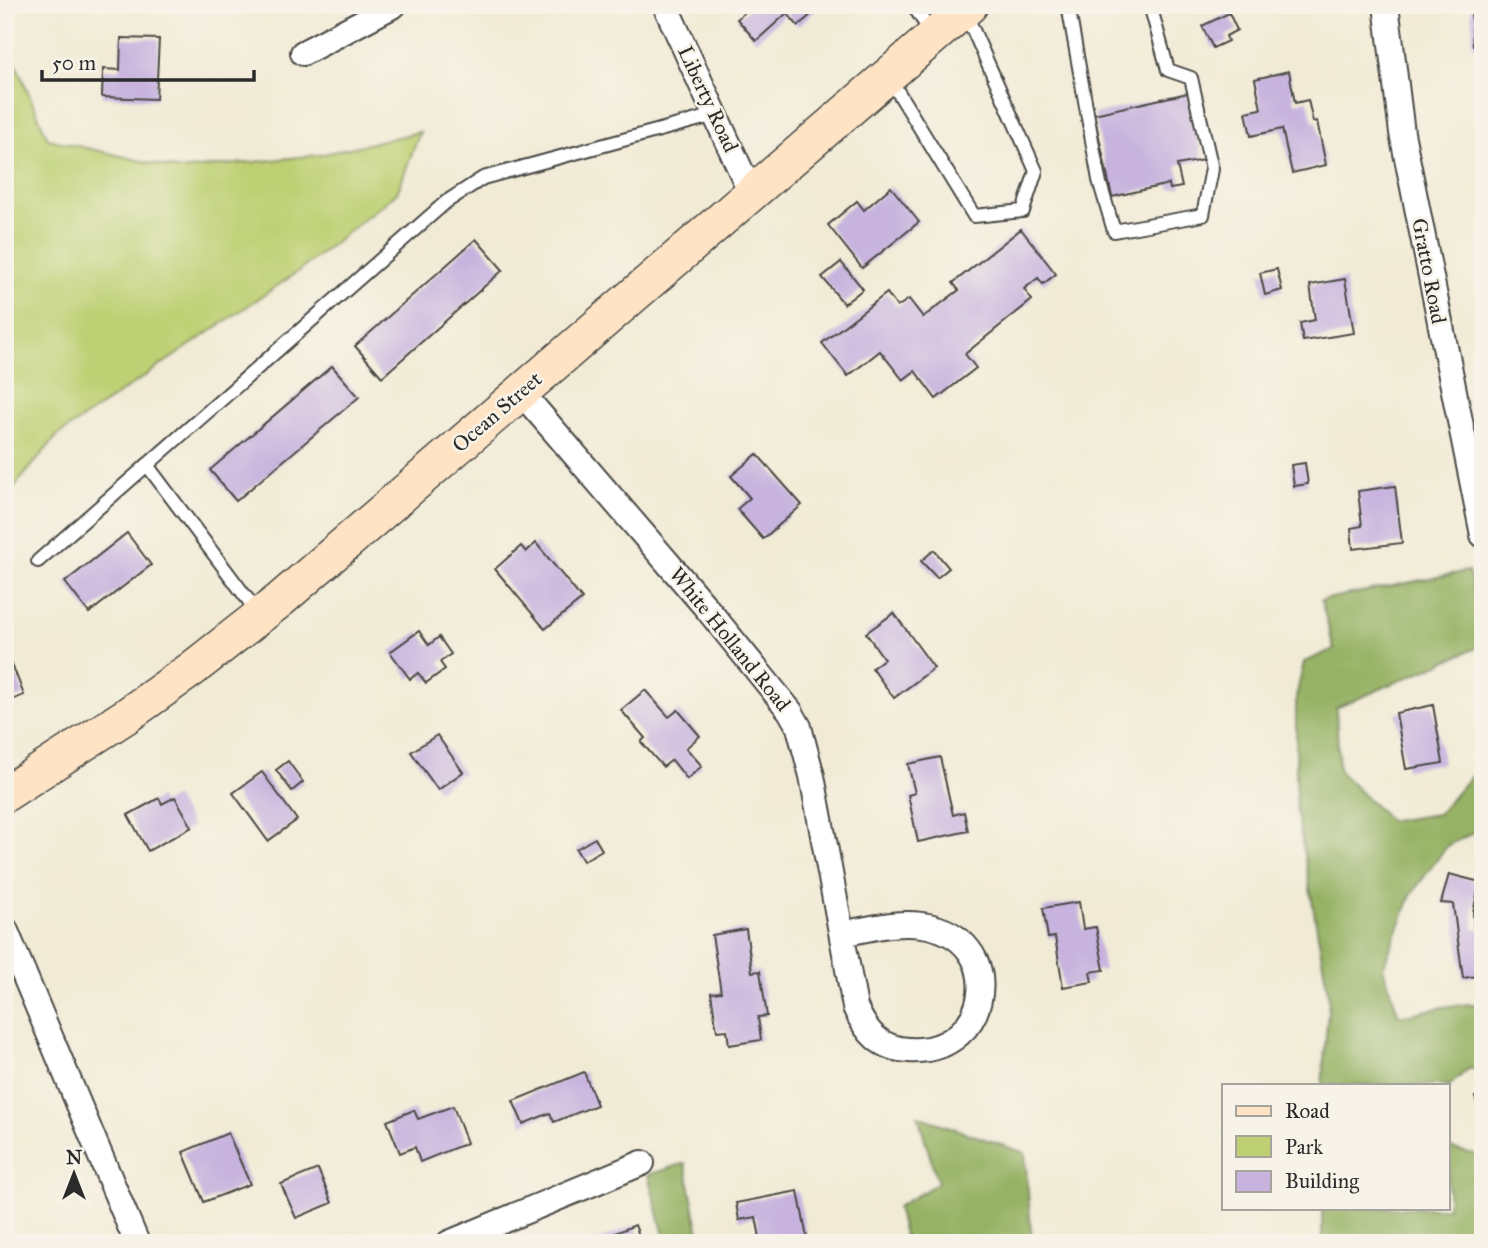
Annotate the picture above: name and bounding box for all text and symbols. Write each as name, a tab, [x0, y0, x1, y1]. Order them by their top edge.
scale bar	[42, 38, 254, 82]
street label: Liberty Road	[672, 42, 744, 157]
text: 50 m	[52, 50, 97, 76]
street label: Gratto Road	[1406, 216, 1452, 326]
street label: Ocean Street	[447, 366, 548, 458]
street label: White Holland Road	[664, 562, 796, 717]
legend	[1222, 1084, 1450, 1210]
text: Road	[1285, 1098, 1330, 1124]
text: Park	[1285, 1134, 1323, 1160]
north arrow	[38, 1140, 108, 1210]
text: N	[66, 1146, 82, 1169]
text: Building	[1285, 1168, 1359, 1194]

